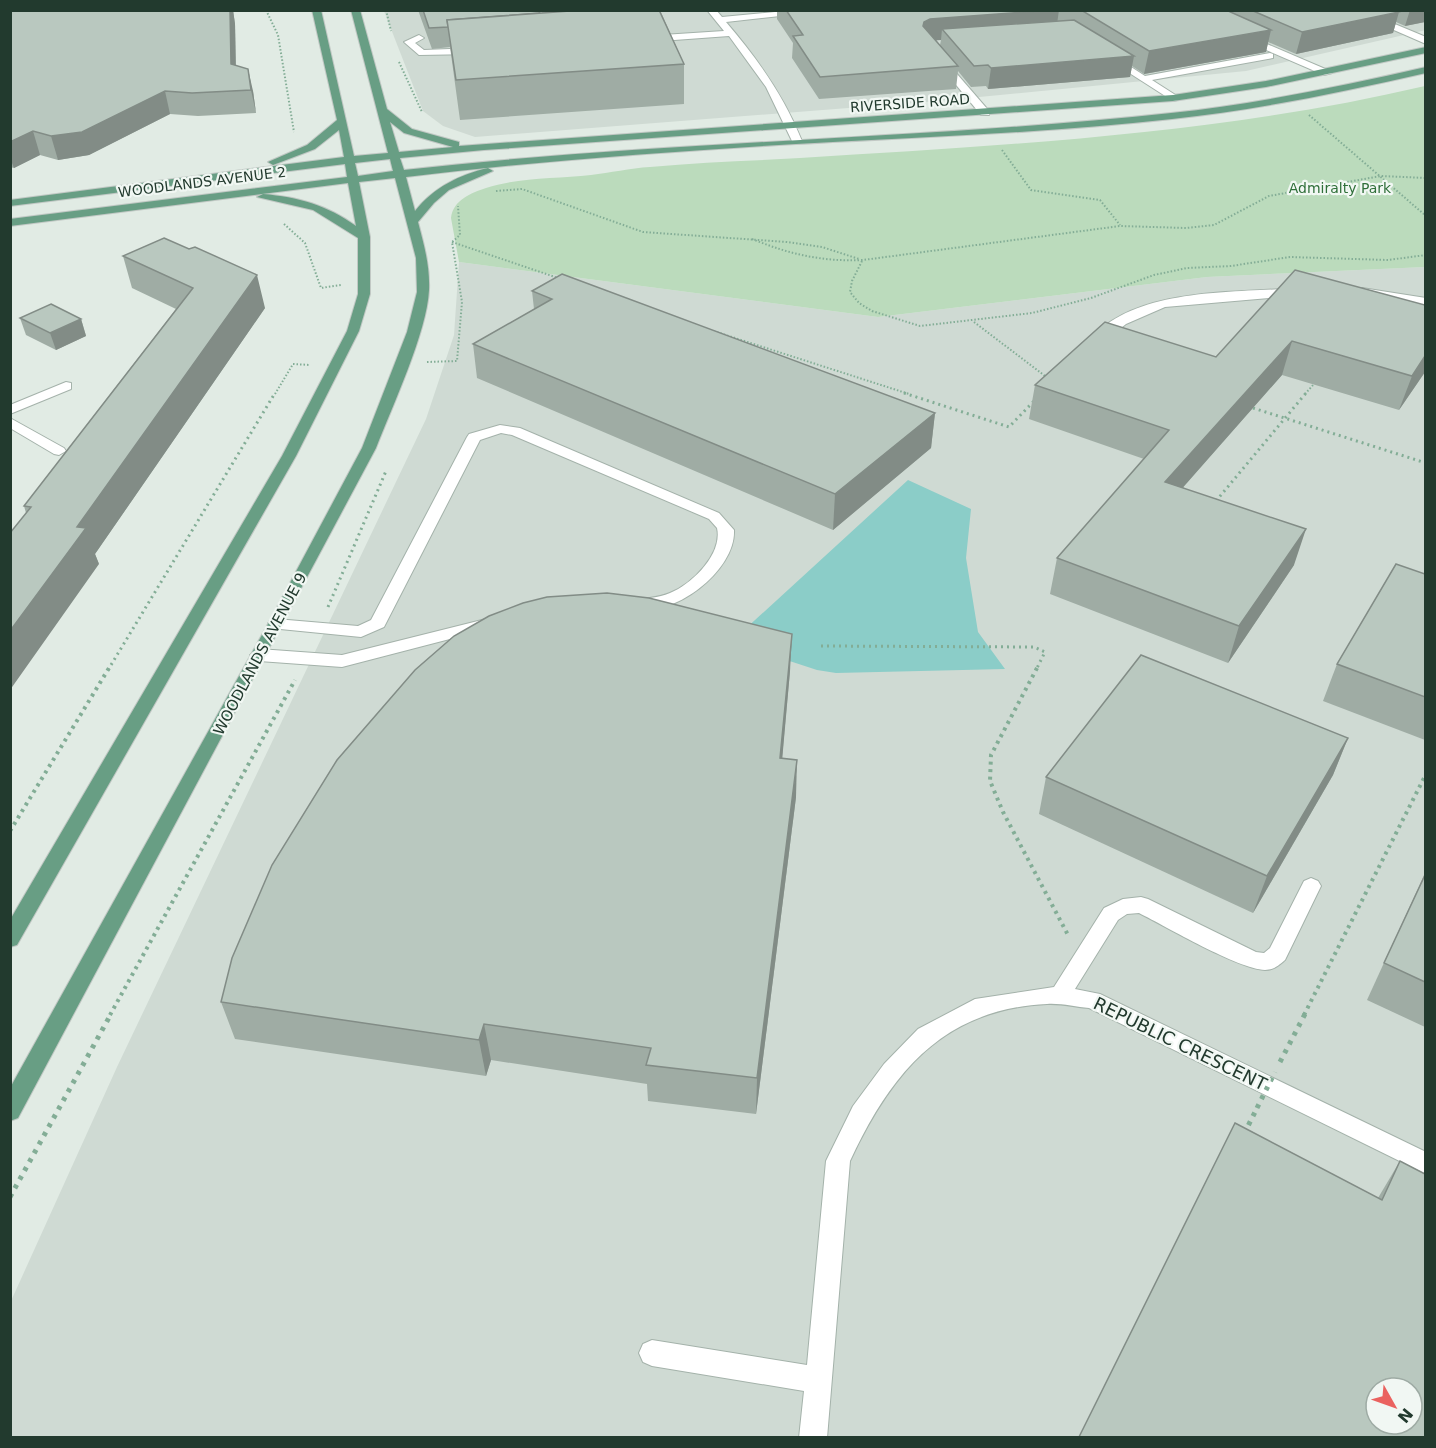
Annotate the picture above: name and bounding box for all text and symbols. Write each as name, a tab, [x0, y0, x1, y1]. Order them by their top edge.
street label: RIVERSIDE ROAD	[850, 91, 970, 115]
street label: WOODLANDS AVENUE 2	[117, 164, 287, 200]
park label: Admiralty Park	[1289, 180, 1392, 196]
street label: WOODLANDS AVENUE 9	[210, 570, 310, 738]
street label: REPUBLIC CRESCENT	[1090, 992, 1271, 1095]
north arrow	[1364, 1376, 1424, 1436]
text: N	[1394, 1404, 1417, 1427]

